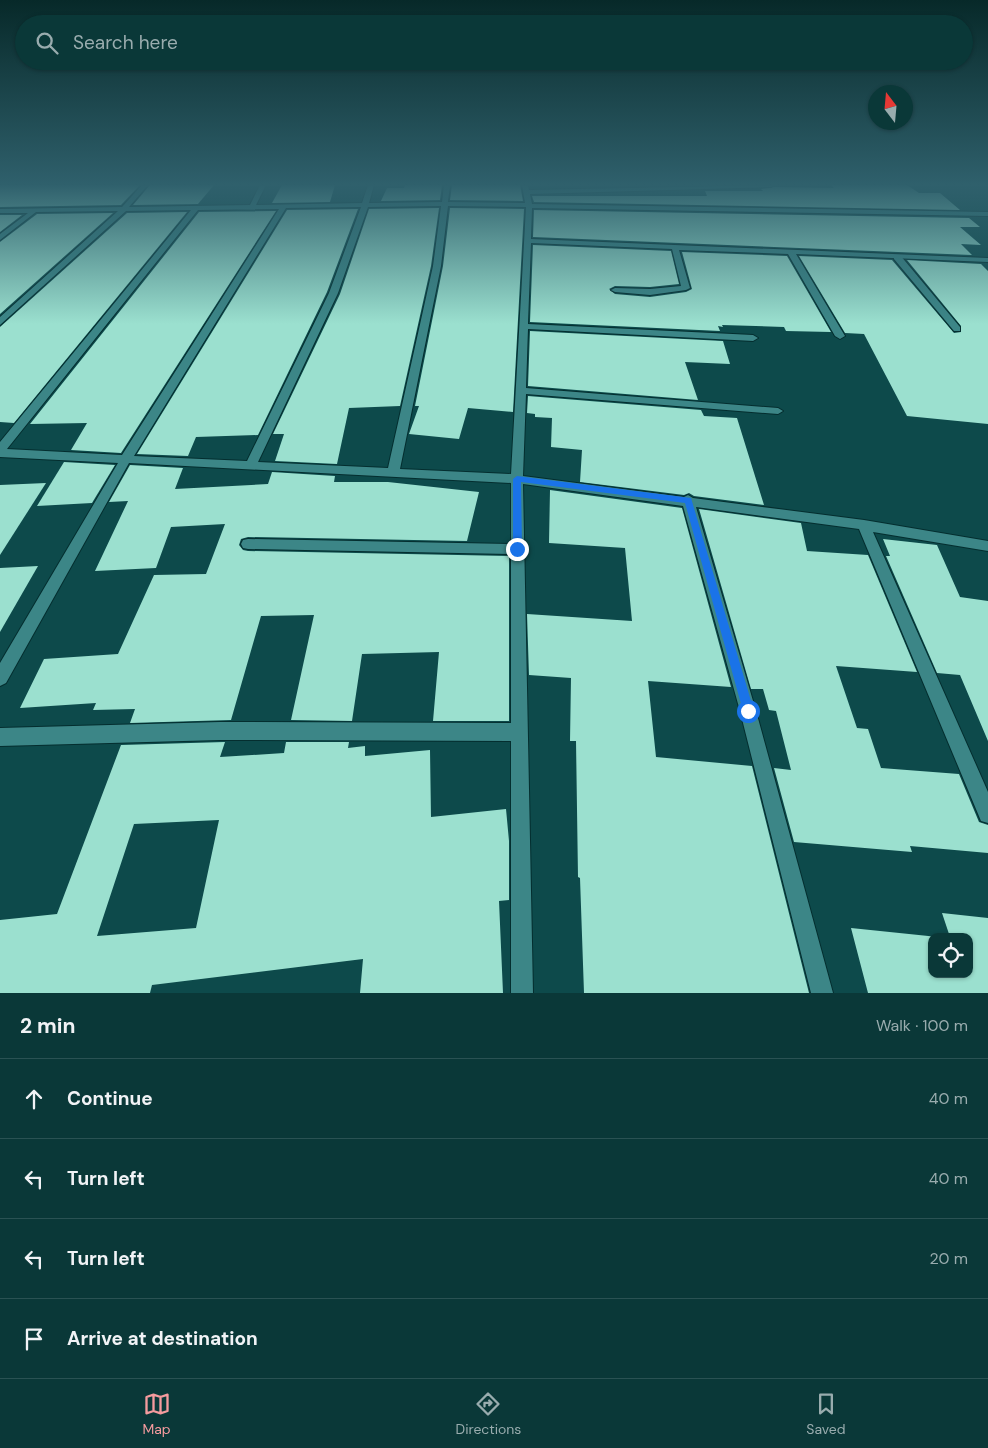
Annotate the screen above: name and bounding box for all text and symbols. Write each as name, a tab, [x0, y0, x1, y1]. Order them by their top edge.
search box	[15, 15, 973, 70]
icon: search	[33, 29, 61, 57]
text: Search here	[73, 30, 178, 55]
north arrow	[868, 85, 913, 130]
route end	[506, 538, 529, 561]
route start	[737, 700, 760, 723]
map controls	[928, 933, 973, 978]
button: locate	[928, 933, 973, 978]
text: 2 min	[20, 1012, 76, 1040]
text: Walk · 100 m	[876, 1015, 968, 1036]
icon: ahead	[20, 1085, 48, 1113]
text: Continue	[67, 1086, 153, 1111]
text: 40 m	[929, 1088, 968, 1109]
icon: left	[20, 1165, 48, 1193]
text: Turn left	[67, 1166, 145, 1191]
text: 40 m	[929, 1168, 968, 1189]
icon: left	[20, 1245, 48, 1273]
text: Turn left	[67, 1246, 145, 1271]
text: 20 m	[929, 1248, 968, 1269]
icon: arrive	[20, 1325, 48, 1353]
text: Arrive at destination	[67, 1326, 258, 1351]
tab: Map	[142, 1390, 171, 1438]
tab: Directions	[456, 1390, 521, 1438]
tab: Saved	[806, 1390, 846, 1438]

